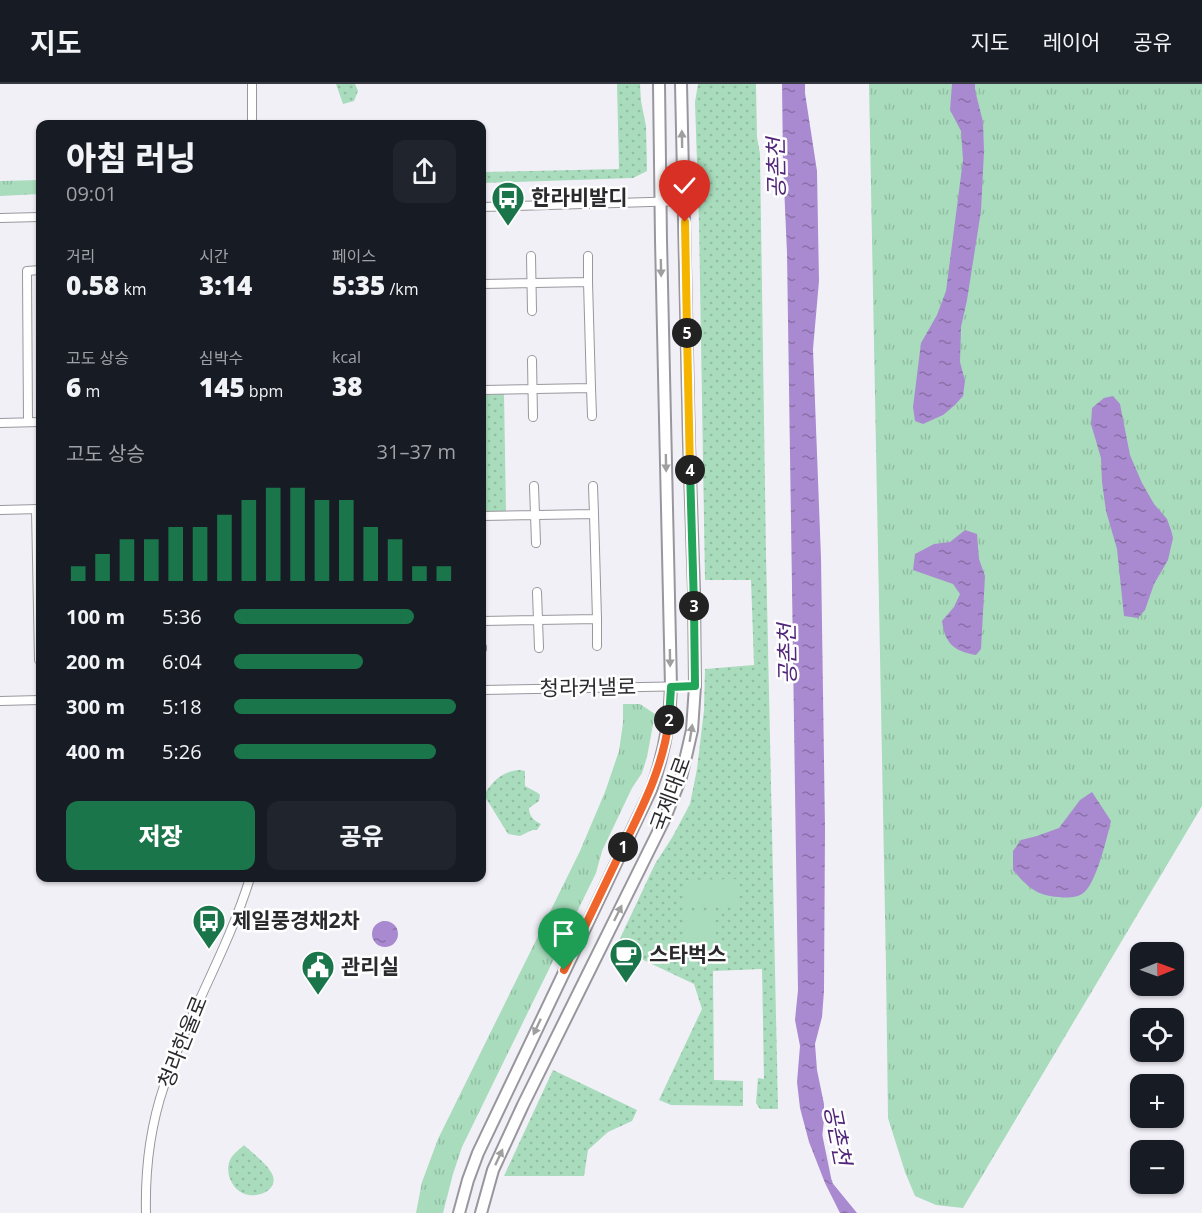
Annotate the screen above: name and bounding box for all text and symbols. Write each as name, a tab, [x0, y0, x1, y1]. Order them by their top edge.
text: 지도	[30, 23, 82, 61]
text: 지도	[971, 28, 1009, 56]
text: 레이어	[1042, 28, 1100, 56]
text: 공유	[1133, 28, 1172, 56]
one-way arrow	[677, 130, 686, 149]
text: 아침 러닝	[66, 135, 196, 180]
water label: 공촌천	[759, 135, 791, 199]
button: share	[393, 140, 456, 203]
pin	[659, 160, 710, 222]
icon: check	[668, 169, 701, 202]
text: 09:01	[66, 180, 117, 207]
bus stop icon: 한라비발디	[490, 180, 526, 227]
place label: 한라비발디	[531, 183, 628, 211]
text: 거리	[66, 245, 95, 267]
text: 시간	[199, 245, 228, 267]
text: 페이스	[332, 245, 376, 267]
one-way arrow	[657, 259, 666, 278]
text: 0.58	[66, 267, 119, 303]
text: 3:14	[199, 267, 252, 303]
text: 5:35	[332, 267, 385, 303]
text: km	[119, 278, 147, 300]
text: /km	[385, 278, 418, 300]
pin: 5	[672, 318, 702, 348]
text: 5	[682, 322, 692, 344]
text: kcal	[332, 346, 361, 368]
text: 고도 상승	[66, 347, 129, 369]
text: 심박수	[199, 347, 243, 369]
text: 38	[332, 368, 362, 404]
text: 6	[66, 369, 81, 405]
text: 145	[199, 369, 245, 405]
text: m	[81, 380, 100, 402]
text: bpm	[245, 380, 283, 402]
text: 31–37 m	[377, 438, 456, 465]
text: 고도 상승	[66, 440, 145, 467]
one-way arrow	[661, 454, 670, 473]
pin: 4	[675, 455, 705, 485]
text: 4	[685, 459, 695, 481]
pin: 3	[679, 591, 709, 621]
text: 3	[689, 595, 699, 617]
text: 100 m	[66, 603, 125, 630]
text: 5:36	[162, 603, 202, 630]
water label: 공촌천	[770, 621, 802, 685]
text: 200 m	[66, 648, 125, 675]
text: 6:04	[162, 648, 202, 675]
one-way arrow	[665, 649, 675, 668]
street label: 청라커낼로	[539, 672, 637, 702]
text: 300 m	[66, 693, 125, 720]
text: 5:18	[162, 693, 202, 720]
pin: 2	[654, 705, 684, 735]
text: 2	[664, 709, 674, 731]
one-way arrow	[686, 723, 695, 742]
text: 400 m	[66, 738, 125, 765]
text: 5:26	[162, 738, 202, 765]
street label: 국제대로	[644, 753, 696, 835]
button: 저장	[66, 801, 255, 870]
button: 공유	[267, 801, 456, 870]
pin: 1	[608, 832, 638, 862]
text: 1	[618, 836, 628, 858]
bus stop icon: 제일풍경채2차	[191, 903, 227, 950]
one-way arrow	[614, 905, 623, 922]
place label: 제일풍경채2차	[232, 906, 360, 934]
pin	[538, 908, 589, 970]
icon: arrive	[547, 917, 580, 950]
cafe icon: 스타벅스	[608, 937, 644, 984]
place label: 스타벅스	[649, 940, 726, 968]
north arrow	[1130, 942, 1184, 996]
map controls	[1130, 942, 1184, 1194]
public building icon: 관리실	[300, 949, 336, 996]
place label: 관리실	[341, 952, 399, 980]
street label: 청라한울로	[151, 992, 213, 1092]
button: locate	[1130, 1008, 1184, 1062]
one-way arrow	[533, 1018, 542, 1035]
button: +	[1130, 1074, 1184, 1128]
water label: 공촌천	[818, 1102, 860, 1170]
button: −	[1130, 1140, 1184, 1194]
one-way arrow	[494, 1148, 504, 1166]

